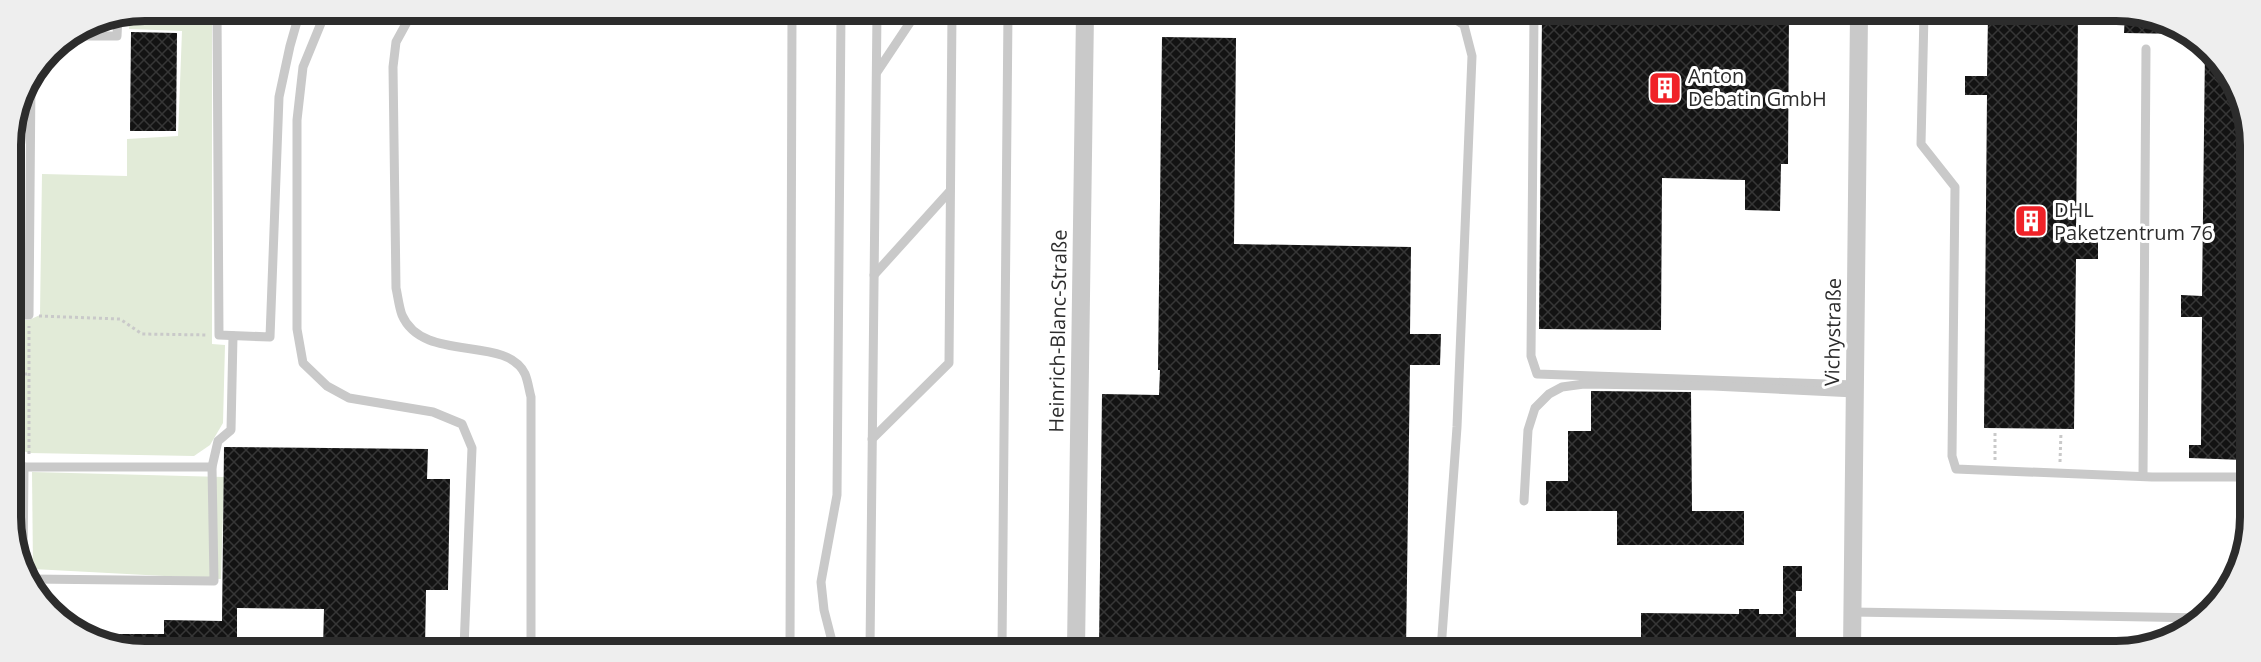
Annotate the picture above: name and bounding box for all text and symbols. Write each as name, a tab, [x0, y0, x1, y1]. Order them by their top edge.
place label: Anton Debatin GmbH	[1688, 62, 1827, 112]
building icon: Anton Debatin GmbH	[1647, 70, 1683, 106]
place label: DHL Paketzentrum 76	[2054, 196, 2213, 246]
building icon: DHL Paketzentrum 76	[2013, 203, 2049, 239]
street label: Heinrich-Blanc-Straße	[1042, 229, 1073, 433]
street label: Vichystraße	[1818, 278, 1847, 386]

